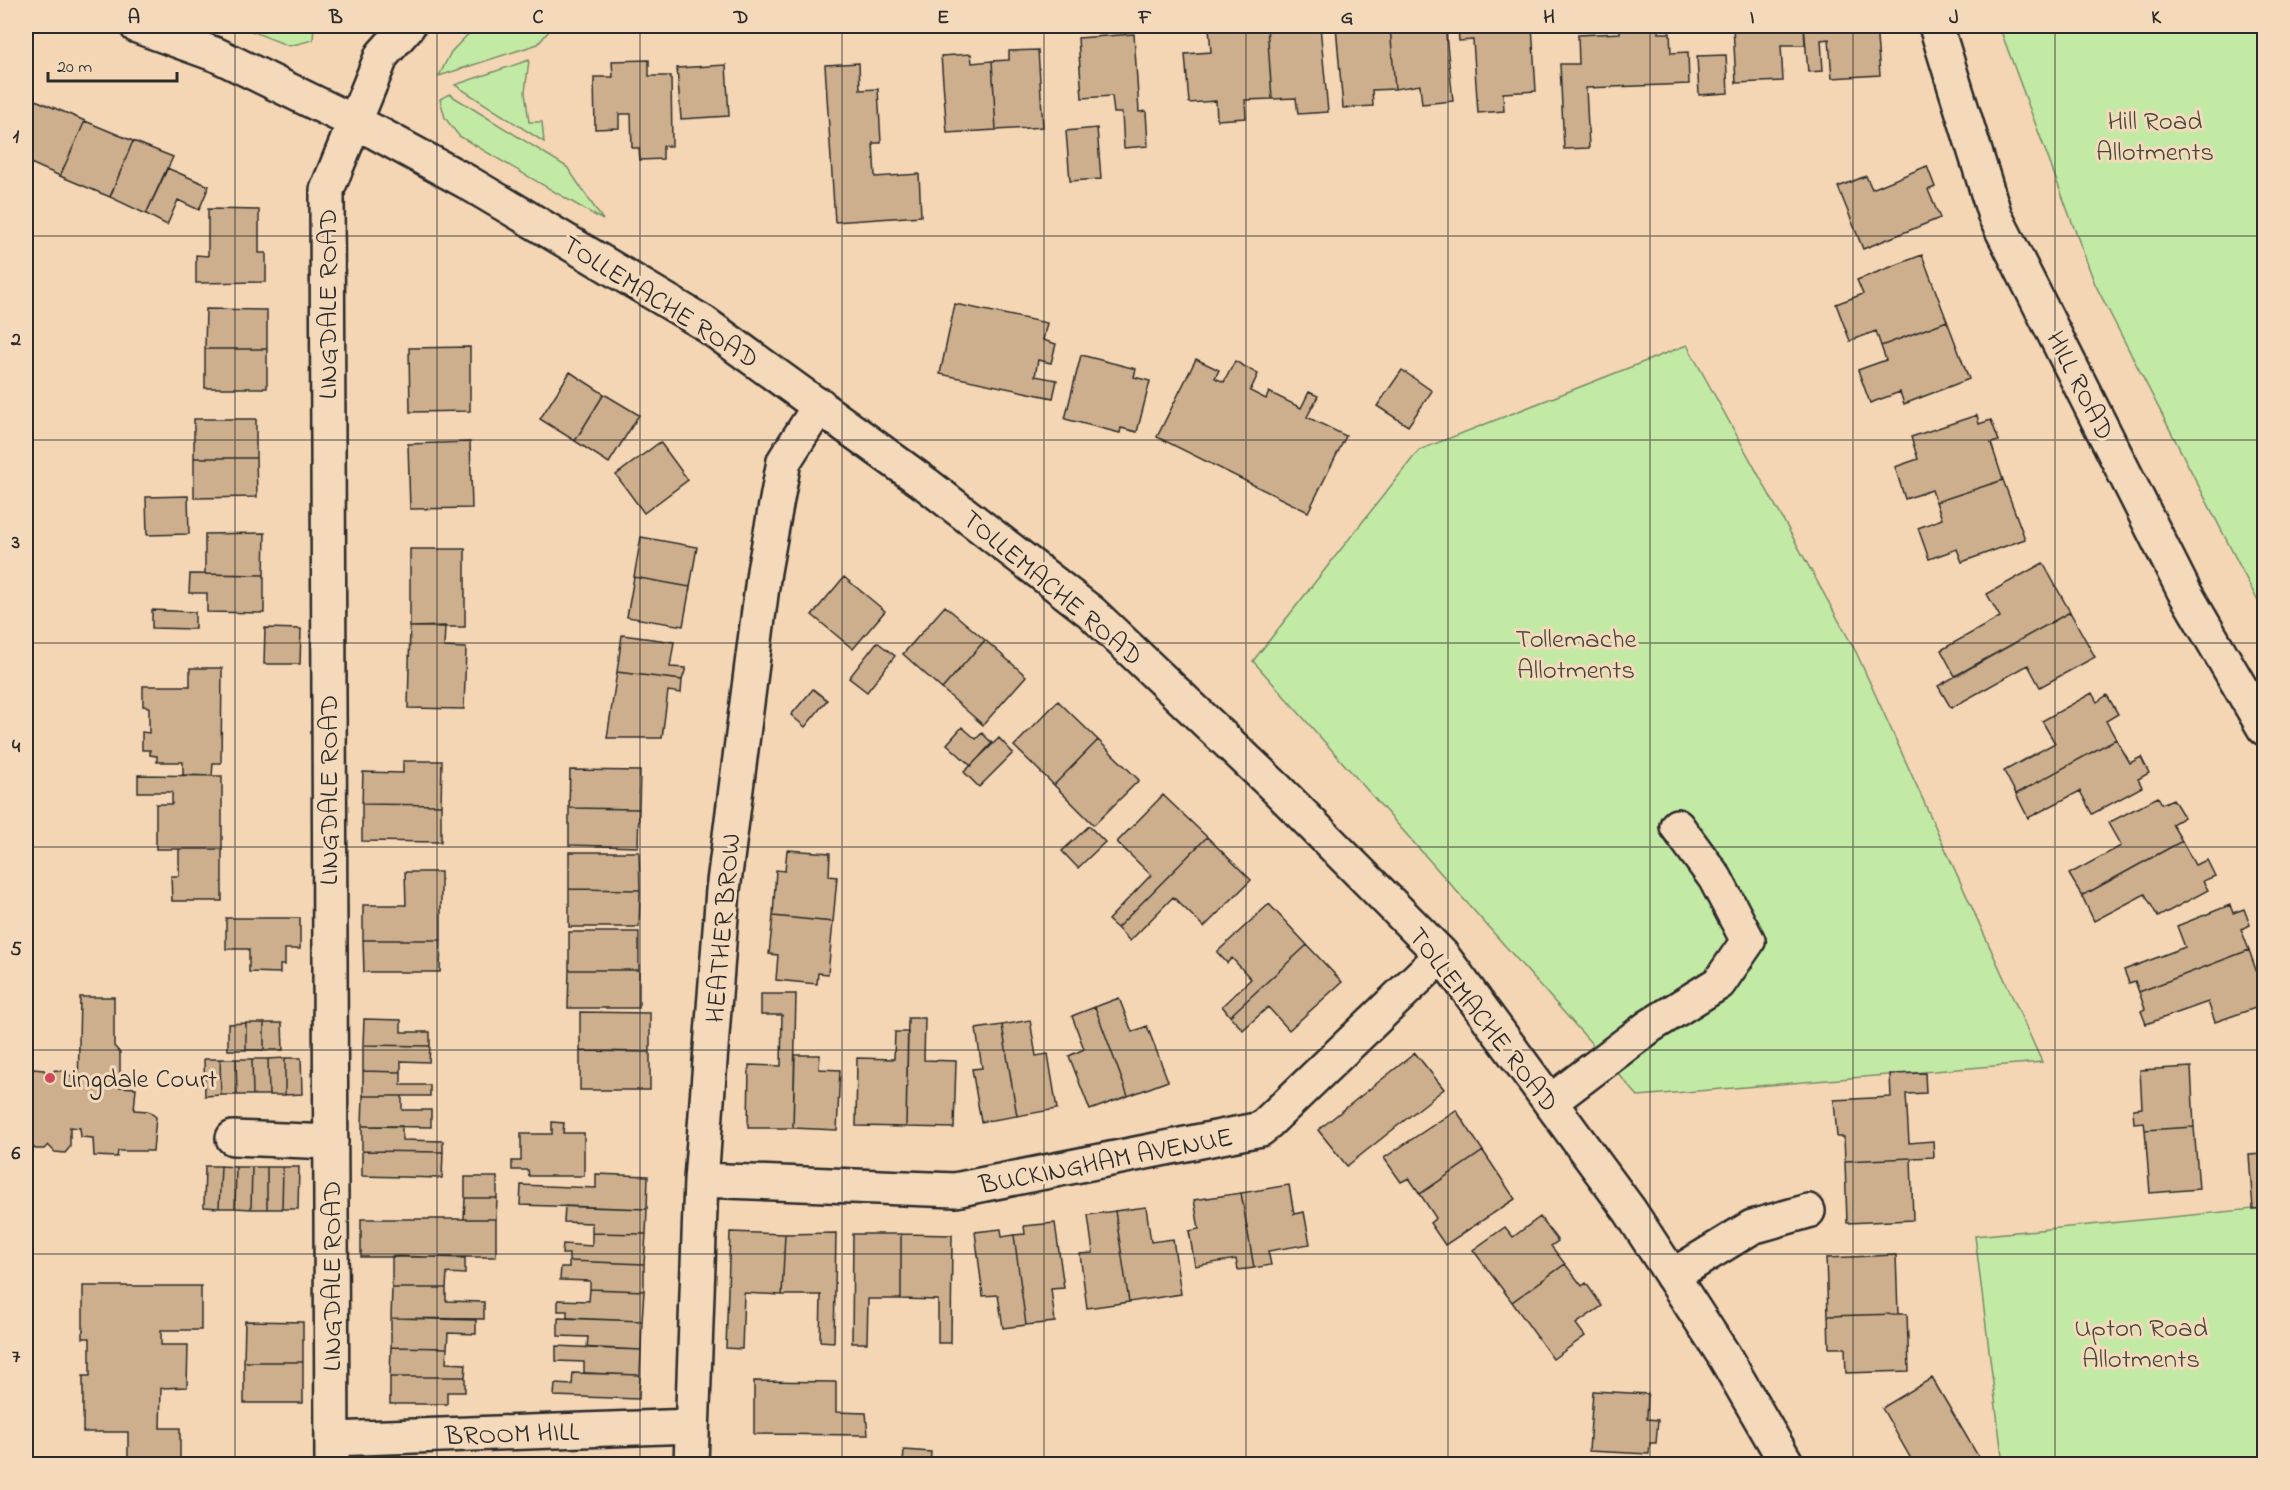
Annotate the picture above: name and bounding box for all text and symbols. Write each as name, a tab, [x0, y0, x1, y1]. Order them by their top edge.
text: A	[128, 4, 140, 33]
text: B	[328, 4, 343, 33]
text: C	[533, 4, 544, 33]
text: D	[733, 4, 748, 33]
text: E	[937, 4, 949, 33]
text: F	[1138, 4, 1152, 33]
text: G	[1341, 4, 1354, 33]
text: H	[1543, 4, 1555, 33]
text: I	[1750, 4, 1755, 33]
text: J	[1949, 4, 1959, 33]
text: K	[2151, 4, 2162, 33]
scale bar	[48, 45, 177, 83]
text: 20 m	[57, 55, 92, 81]
park label: Hill Road Allotments	[2096, 103, 2214, 173]
text: 1	[13, 123, 20, 152]
street label: LINGDALE ROAD	[310, 209, 349, 399]
street label: TOLLEMACHE ROAD	[554, 227, 766, 379]
street label: HILL ROAD	[2035, 325, 2123, 448]
text: 2	[10, 326, 21, 355]
street label: TOLLEMACHE ROAD	[952, 501, 1150, 676]
text: 3	[11, 529, 20, 558]
park label: Tollemache Allotments	[1515, 621, 1638, 691]
street label: LINGDALE ROAD	[311, 695, 350, 885]
text: 4	[12, 733, 21, 762]
street label: HEATHER BROW	[697, 832, 752, 1025]
street label: TOLLEMACHE ROAD	[1397, 920, 1567, 1121]
text: 5	[10, 936, 22, 965]
place label: Lingdale Court	[62, 1061, 217, 1100]
marker: Lingdale Court	[43, 1071, 57, 1085]
street label: BUCKINGHAM AVENUE	[975, 1119, 1237, 1206]
text: 6	[12, 1140, 21, 1169]
street label: LINGDALE ROAD	[314, 1181, 353, 1371]
park label: Upton Road Allotments	[2074, 1310, 2208, 1380]
text: 7	[12, 1343, 21, 1372]
street label: BROOM HILL	[443, 1414, 580, 1457]

